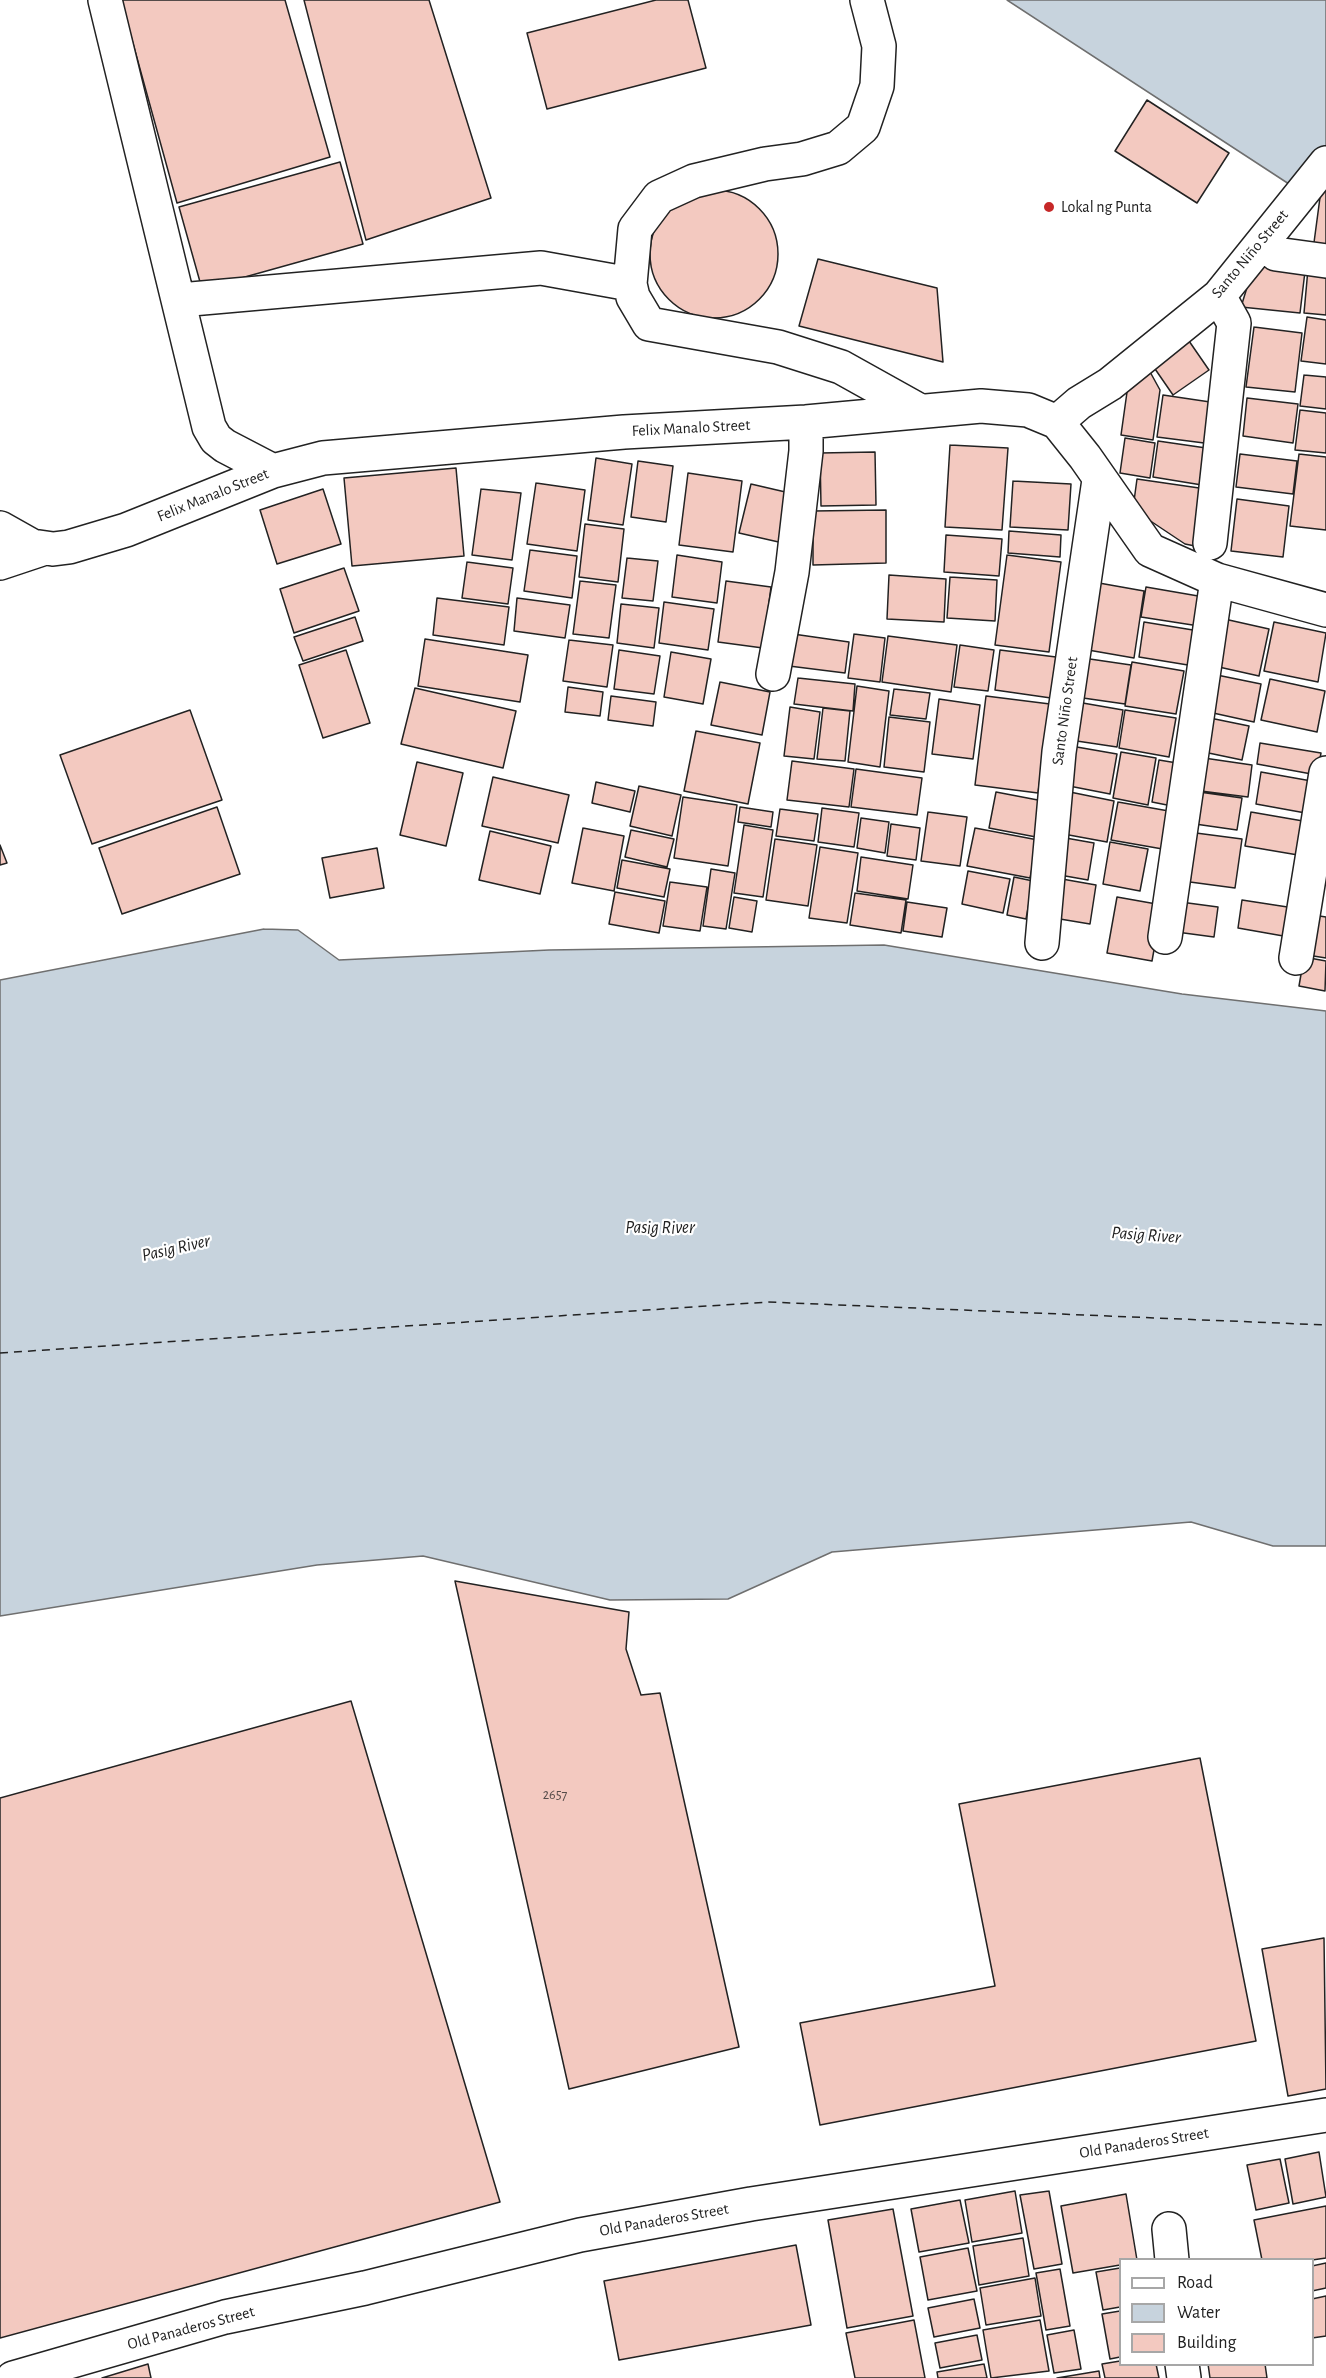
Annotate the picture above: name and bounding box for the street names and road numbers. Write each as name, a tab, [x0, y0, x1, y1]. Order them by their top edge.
street label: Santo Niño Street	[1208, 206, 1292, 302]
street label: Felix Manalo Street	[631, 415, 751, 441]
street label: Felix Manalo Street	[154, 464, 272, 526]
street label: Santo Niño Street	[1048, 656, 1082, 766]
street label: Old Panaderos Street	[1078, 2123, 1210, 2163]
street label: Old Panaderos Street	[598, 2199, 730, 2241]
street label: Old Panaderos Street	[125, 2302, 257, 2354]

